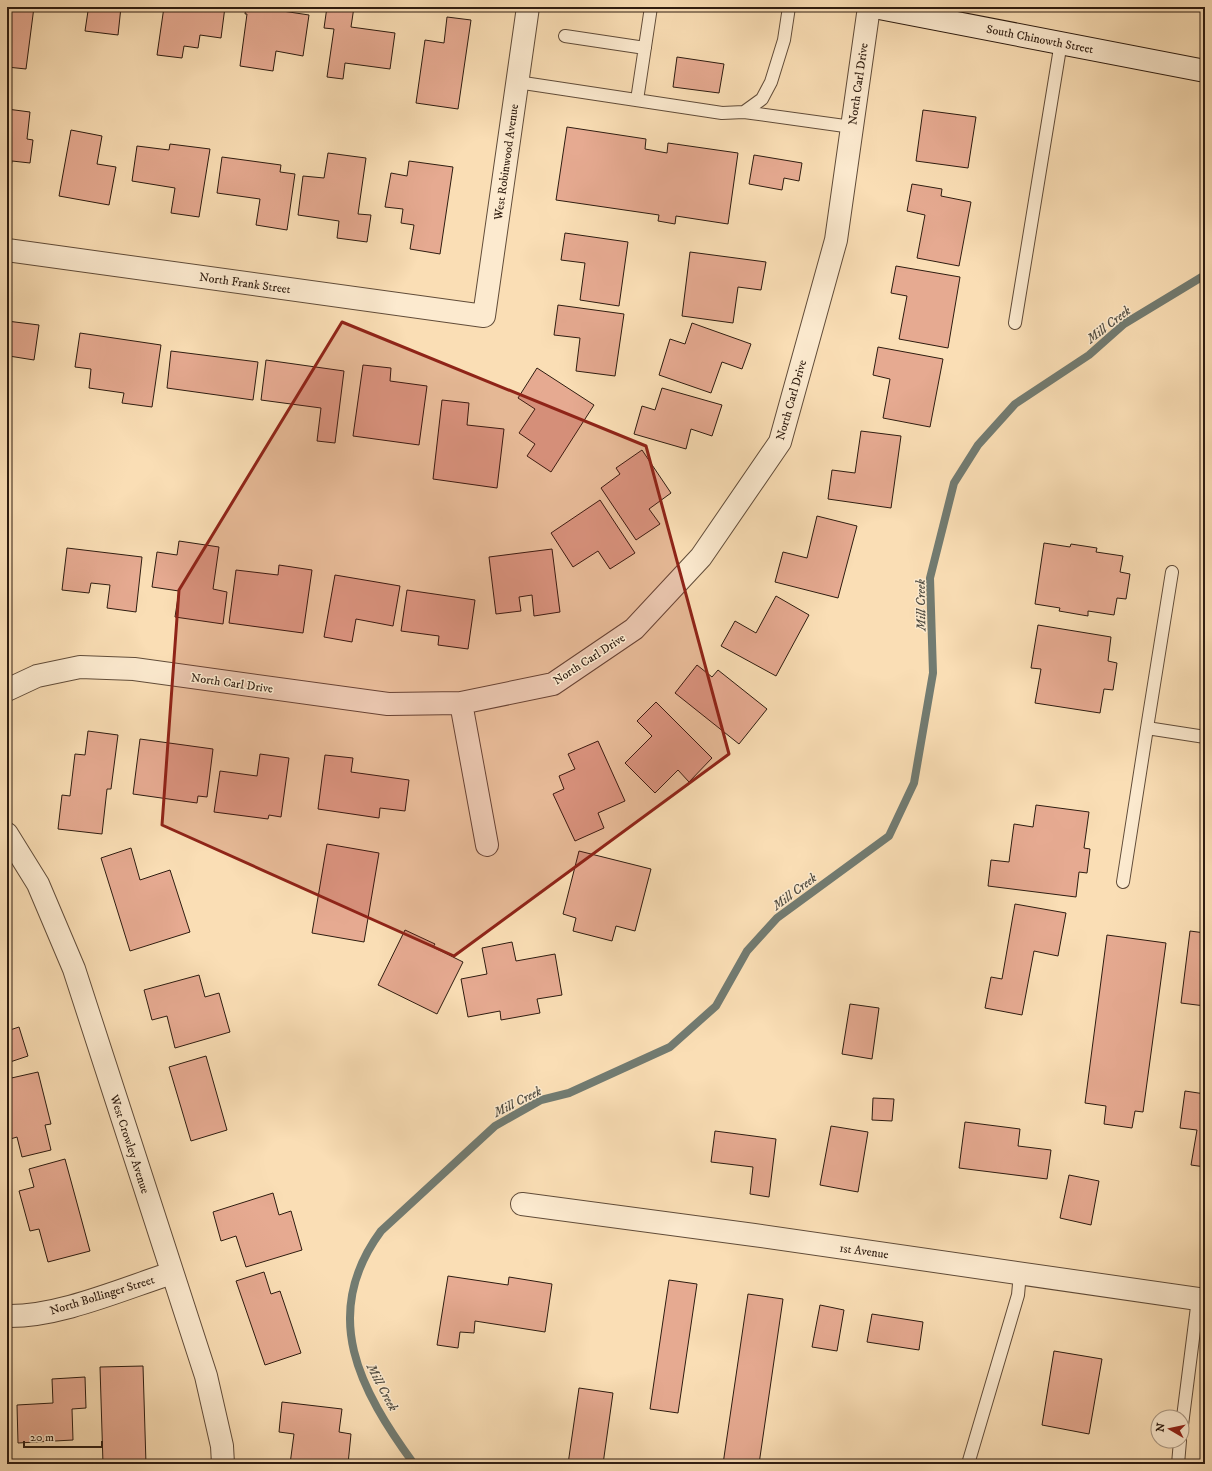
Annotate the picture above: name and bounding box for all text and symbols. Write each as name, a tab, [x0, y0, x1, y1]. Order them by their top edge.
street label: South Chinowth Street	[985, 22, 1095, 57]
street label: North Carl Drive	[845, 42, 872, 126]
street label: West Robinwood Avenue	[491, 103, 522, 222]
street label: North Frank Street	[198, 270, 292, 297]
water label: Mill Creek	[1083, 302, 1134, 348]
street label: North Carl Drive	[773, 358, 810, 442]
water label: Mill Creek	[913, 578, 929, 632]
street label: North Carl Drive	[550, 631, 628, 688]
street label: North Carl Drive	[190, 670, 274, 697]
water label: Mill Creek	[768, 870, 820, 914]
water label: Mill Creek	[490, 1083, 545, 1121]
street label: West Crowley Avenue	[106, 1092, 153, 1195]
street label: 1st Avenue	[838, 1241, 889, 1262]
street label: North Bollinger Street	[48, 1272, 156, 1319]
water label: Mill Creek	[362, 1360, 402, 1415]
north arrow	[1150, 1409, 1190, 1449]
text: N	[1153, 1422, 1169, 1433]
scale bar	[24, 1423, 102, 1449]
text: 20 m	[30, 1430, 54, 1445]

